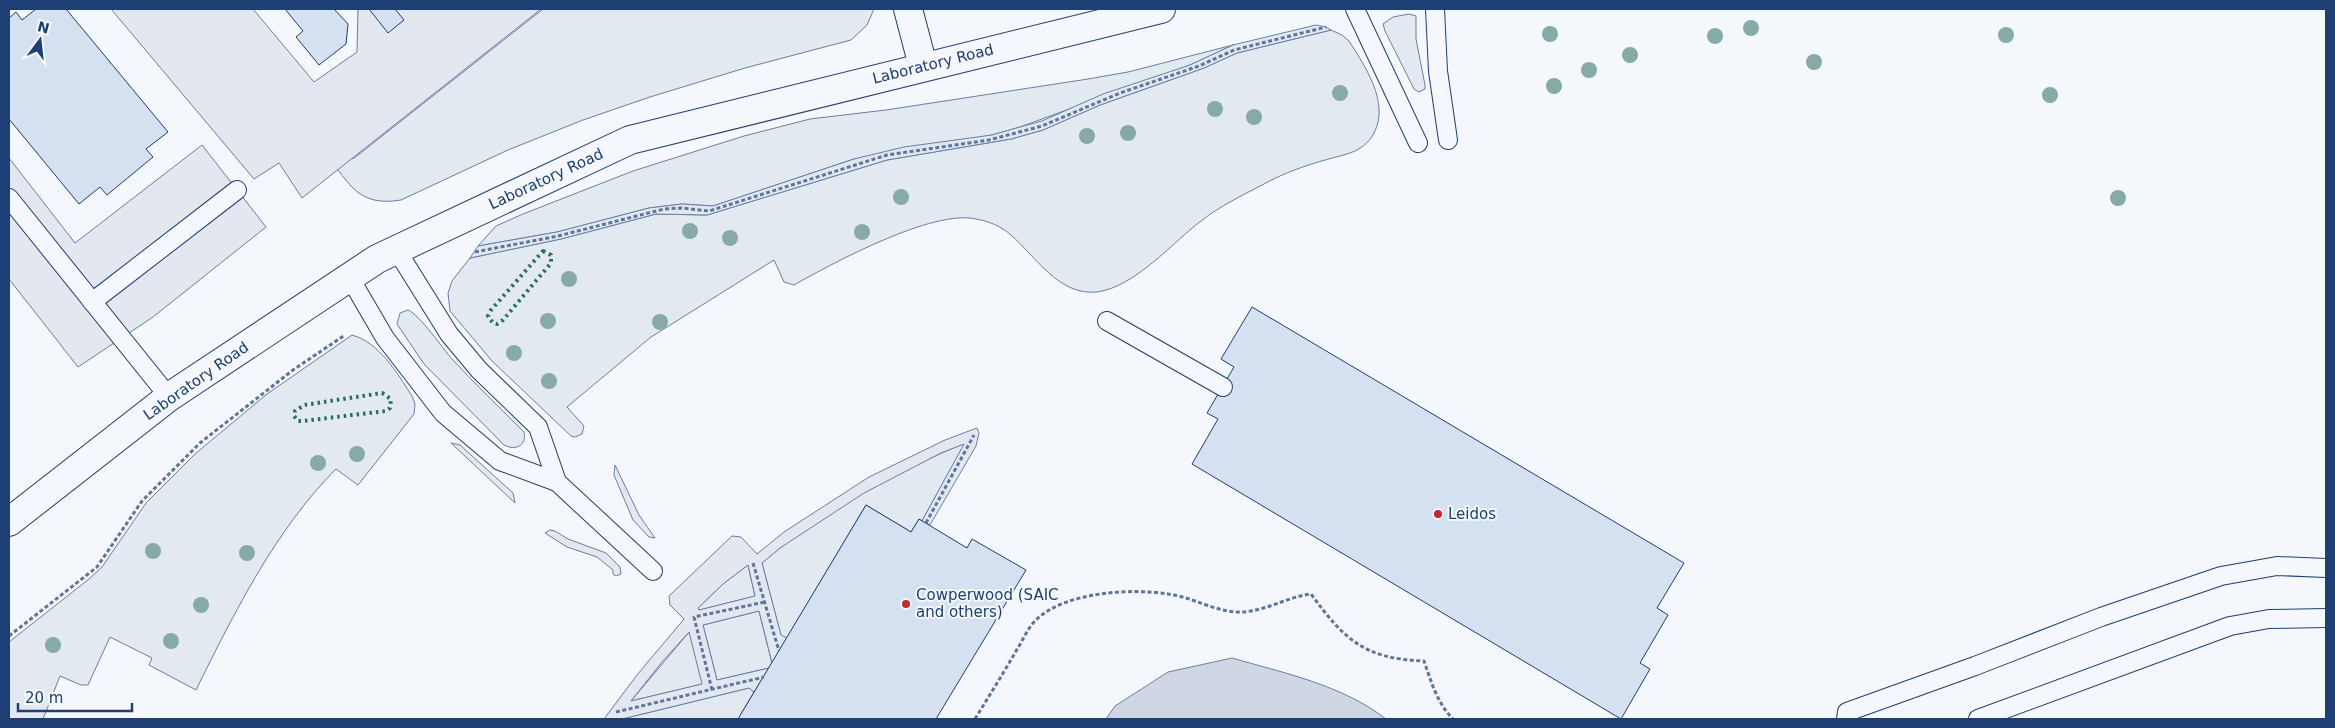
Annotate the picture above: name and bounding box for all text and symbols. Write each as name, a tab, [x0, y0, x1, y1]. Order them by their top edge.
north arrow	[15, 15, 65, 65]
text: N	[36, 18, 51, 37]
street label: Laboratory Road	[871, 40, 995, 88]
street label: Laboratory Road	[486, 145, 606, 213]
street label: Laboratory Road	[140, 338, 252, 424]
place label: Leidos	[1448, 505, 1496, 523]
marker: Leidos	[1432, 508, 1444, 520]
place label: Cowperwood (SAIC and others)	[916, 586, 1059, 621]
marker: Cowperwood (SAIC and others)	[900, 598, 912, 610]
scale bar	[18, 680, 131, 712]
text: 20 m	[25, 689, 63, 707]

